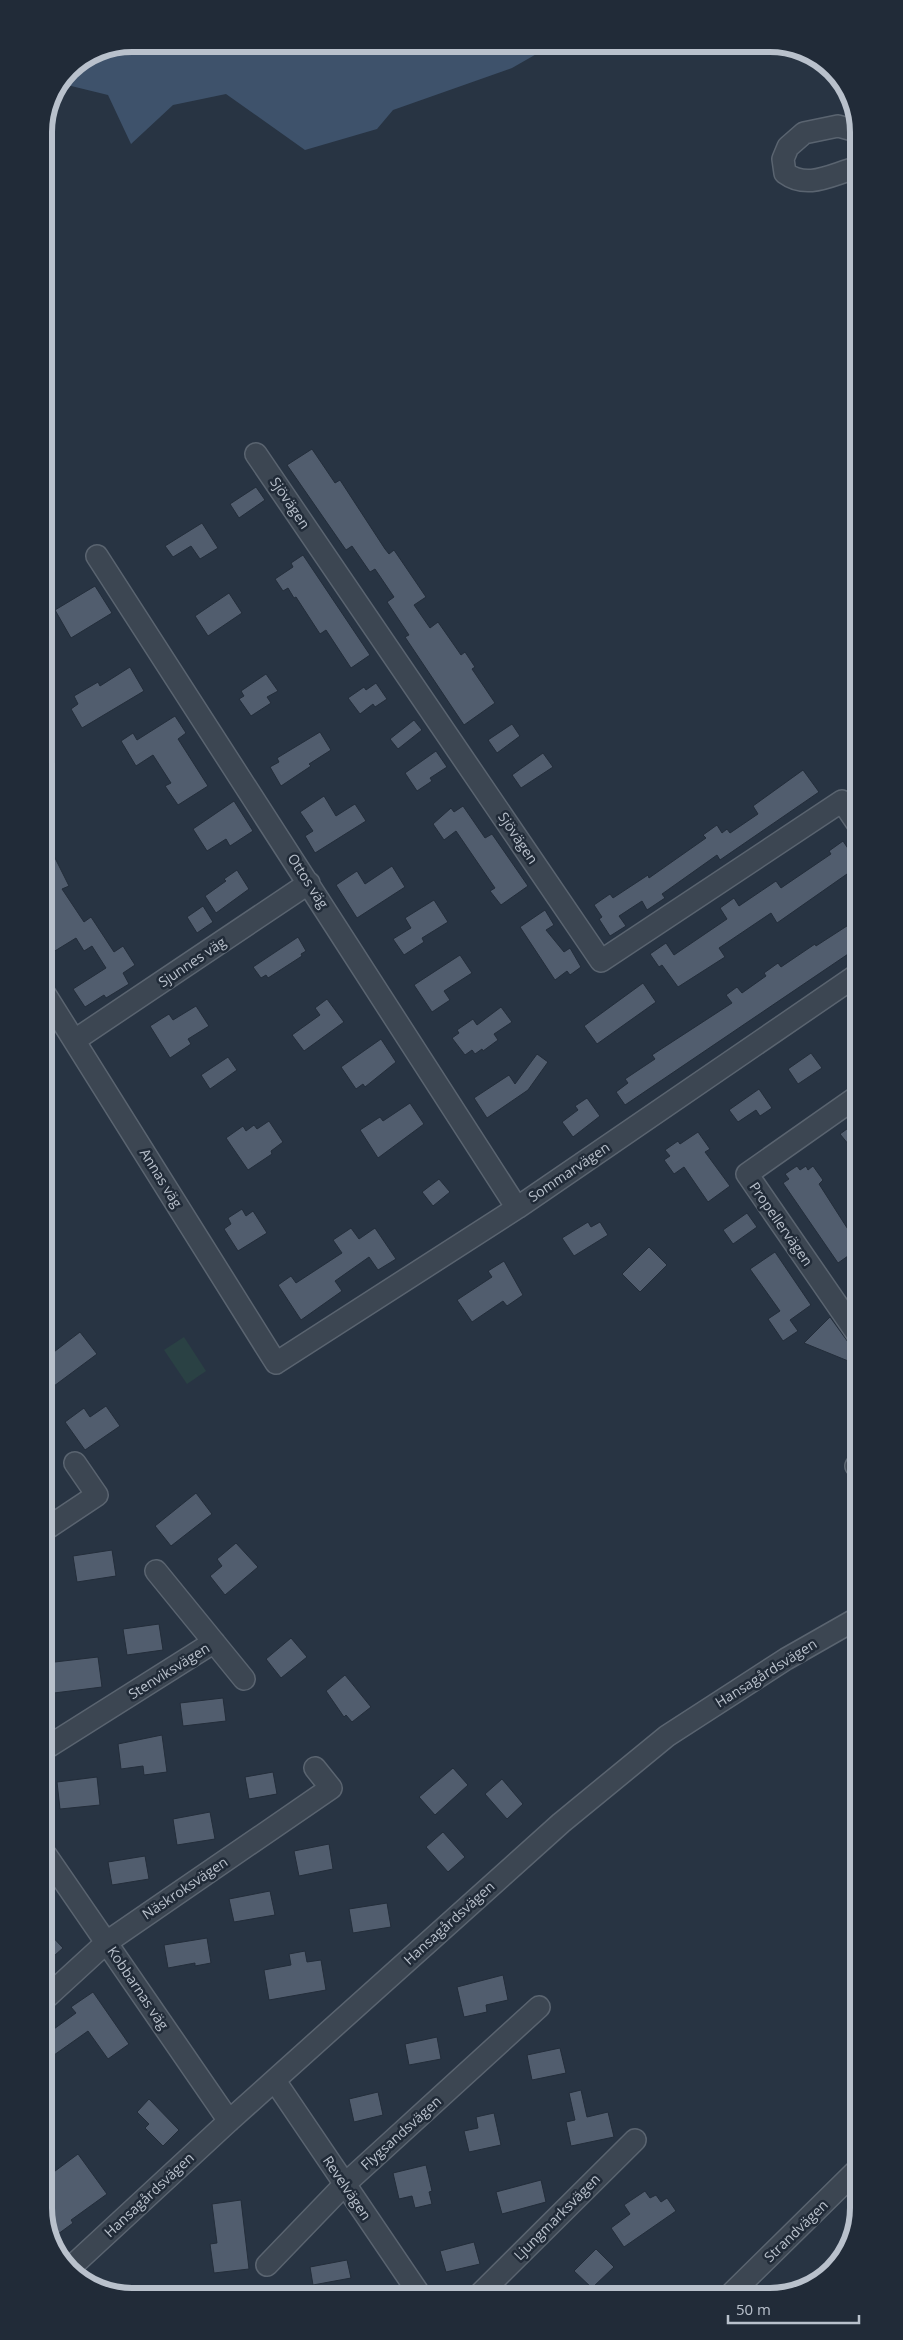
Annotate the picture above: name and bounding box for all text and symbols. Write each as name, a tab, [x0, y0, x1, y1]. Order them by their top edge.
street label: Sjövägen	[266, 473, 315, 532]
street label: Sjövägen	[494, 808, 543, 867]
street label: Ottos väg	[284, 850, 333, 912]
street label: Sjunnes väg	[154, 932, 229, 991]
street label: Sommarvägen	[524, 1137, 613, 1206]
street label: Annas väg	[136, 1145, 187, 1211]
street label: Propellervägen	[745, 1178, 817, 1269]
street label: Hansagårdsvägen	[711, 1634, 820, 1711]
street label: Stenviksvägen	[124, 1638, 213, 1703]
street label: Näskroksvägen	[138, 1852, 231, 1923]
street label: Hansagårdsvägen	[399, 1877, 498, 1969]
street label: Kobbarnas väg	[104, 1942, 174, 2033]
street label: Flygsandsvägen	[356, 2091, 445, 2174]
street label: Hansagårdsvägen	[100, 2148, 198, 2241]
street label: Revelvägen	[319, 2152, 376, 2224]
street label: Ljungmarksvägen	[509, 2169, 604, 2264]
street label: Strandvägen	[760, 2195, 832, 2266]
scale bar	[728, 2292, 859, 2324]
text: 50 m	[736, 2299, 771, 2319]

